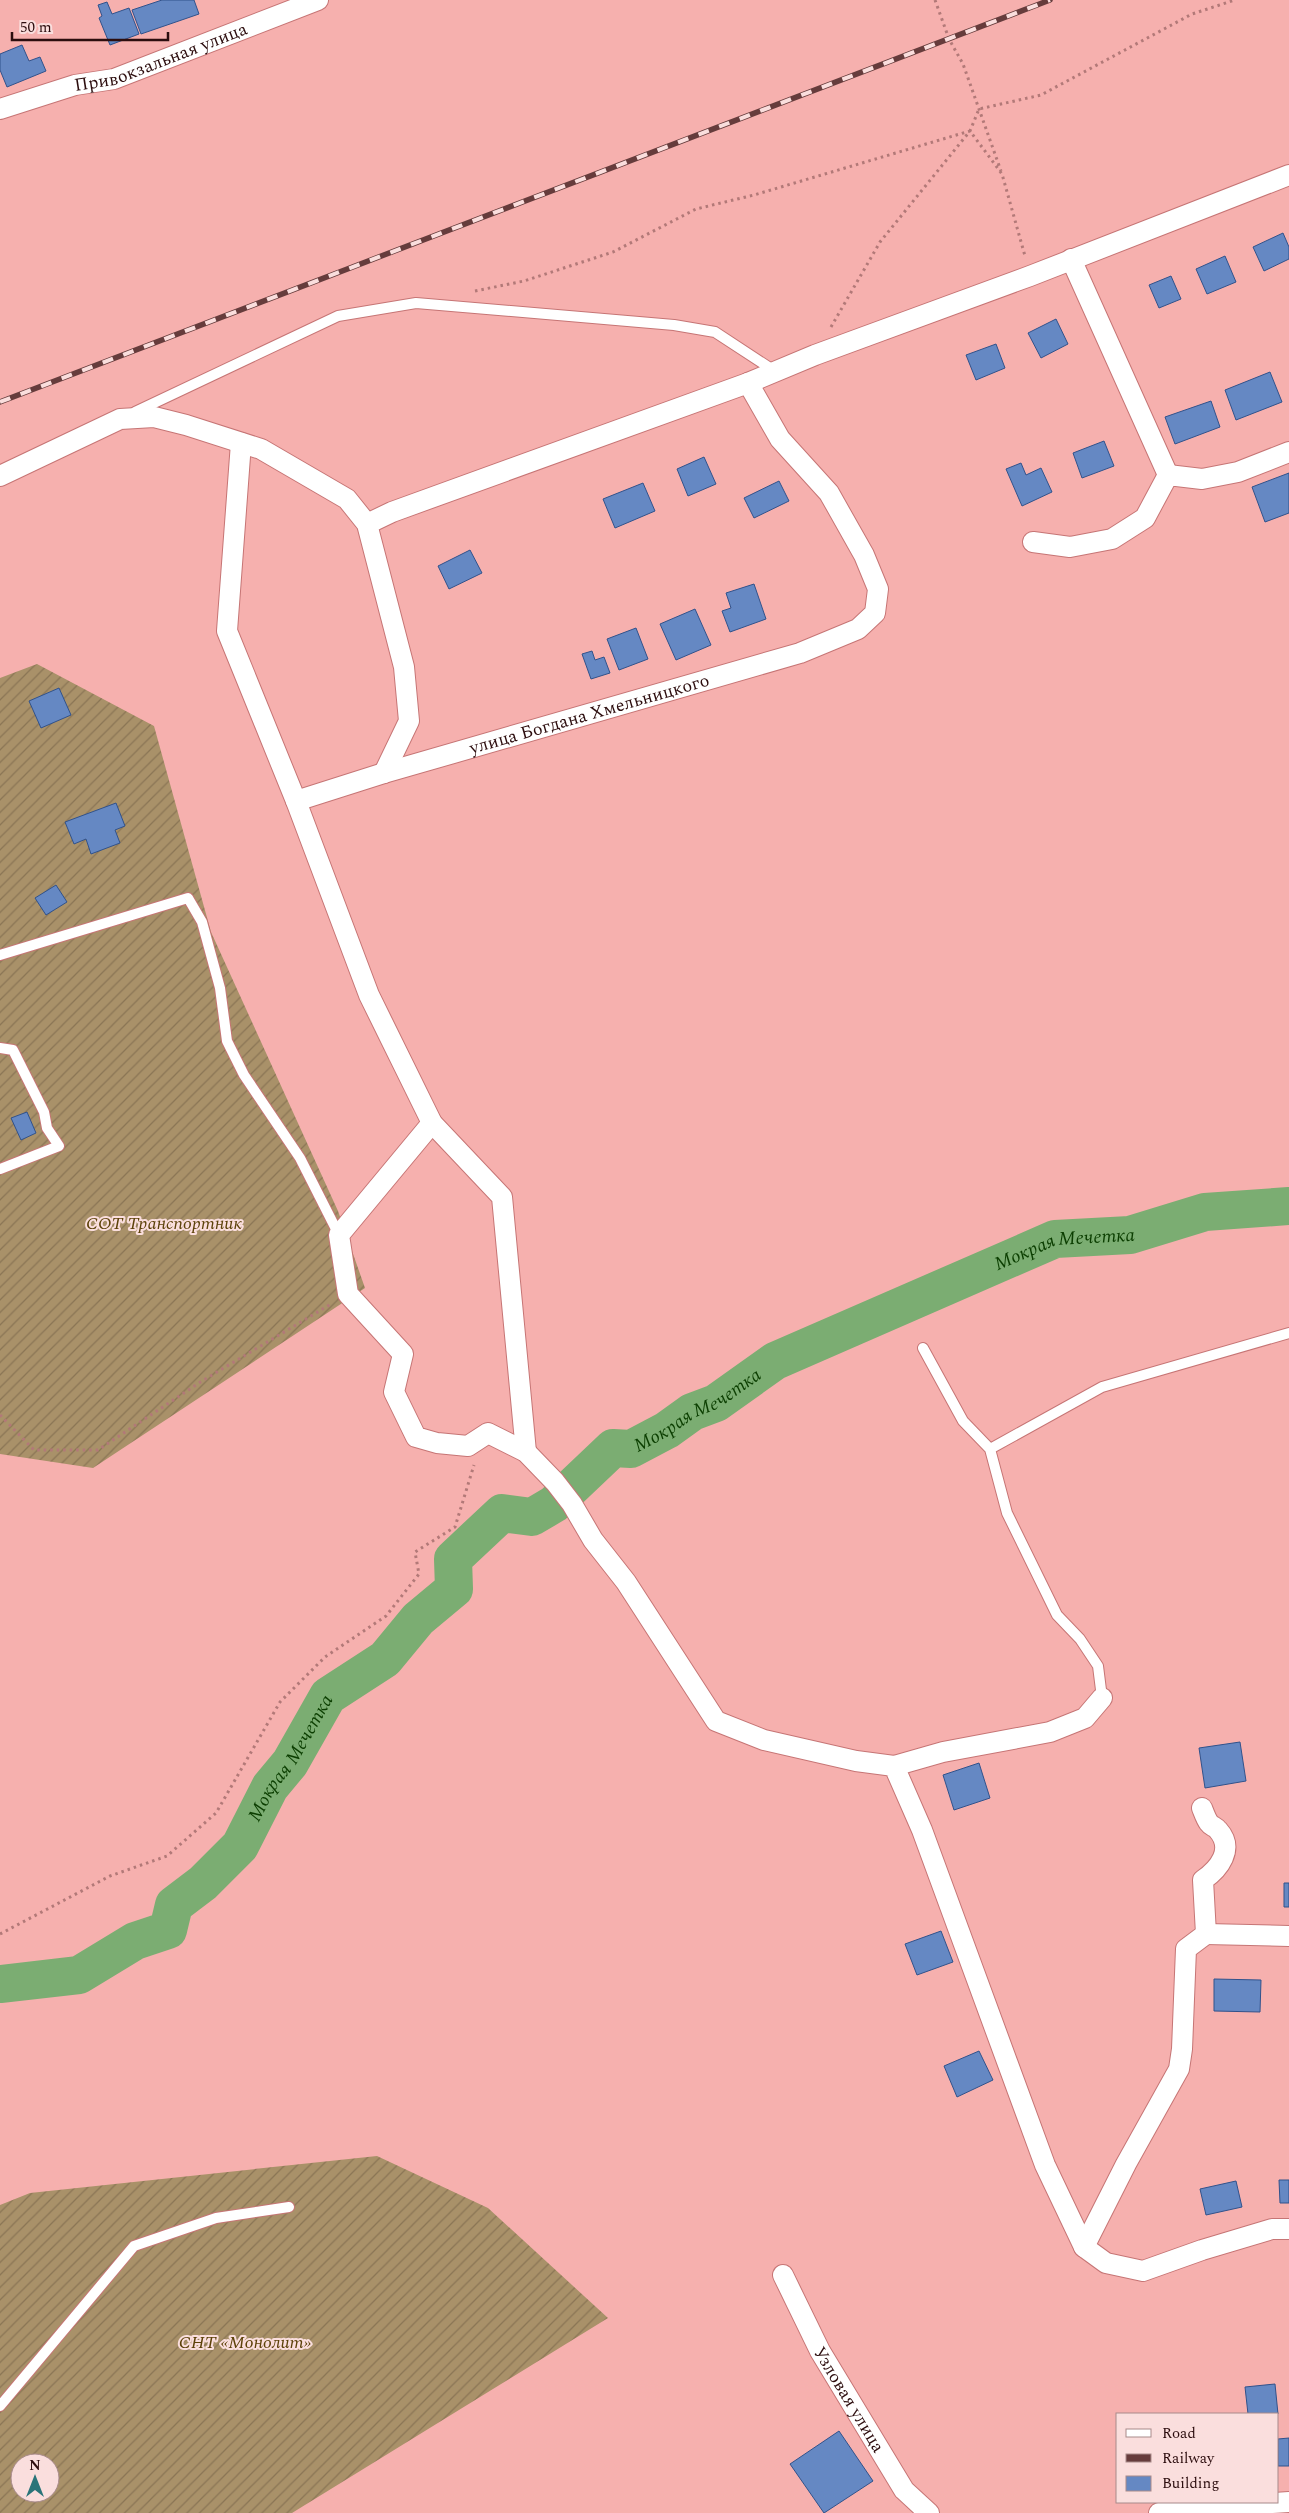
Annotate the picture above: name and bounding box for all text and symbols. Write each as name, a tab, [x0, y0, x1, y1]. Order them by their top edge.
scale bar	[12, 10, 169, 42]
street label: Привокзальная улица	[72, 15, 251, 98]
text: 50 m	[20, 16, 52, 39]
street label: улица Богдана Хмельницкого	[465, 666, 712, 761]
park label: СОТ Транспортник	[86, 1210, 242, 1237]
water label: Мокрая Мечетка	[989, 1220, 1136, 1278]
water label: Мокрая Мечетка	[628, 1360, 768, 1460]
water label: Мокрая Мечетка	[240, 1689, 341, 1827]
park label: СНТ «Монолит»	[179, 2329, 312, 2356]
street label: Узловая улица	[807, 2341, 892, 2458]
legend	[1116, 2413, 1279, 2503]
text: Road	[1162, 2422, 1196, 2445]
text: Railway	[1162, 2447, 1215, 2470]
north arrow	[10, 2453, 60, 2503]
text: N	[29, 2455, 41, 2476]
text: Building	[1162, 2472, 1219, 2495]

